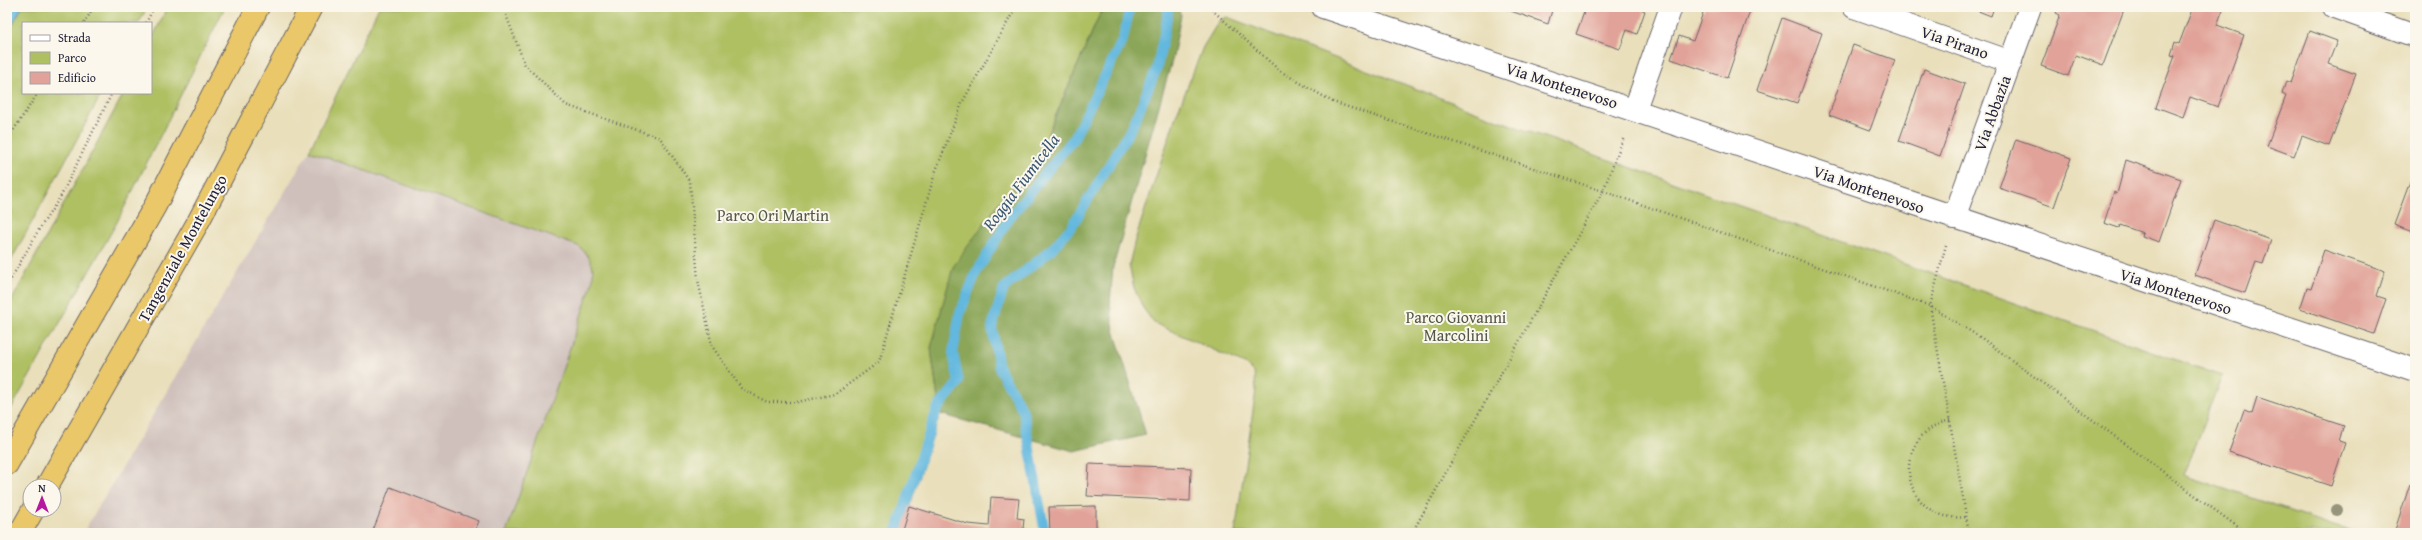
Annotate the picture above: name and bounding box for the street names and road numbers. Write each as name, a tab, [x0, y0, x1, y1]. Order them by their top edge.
street label: Via Pirano	[1918, 19, 1992, 65]
street label: Via Montenevoso	[1503, 56, 1621, 114]
street label: Via Abbazia	[1967, 71, 2017, 154]
street label: Via Montenevoso	[1810, 159, 1928, 219]
street label: Tangenziale Montelungo	[131, 170, 233, 326]
street label: Via Montenevoso	[2117, 262, 2235, 320]

